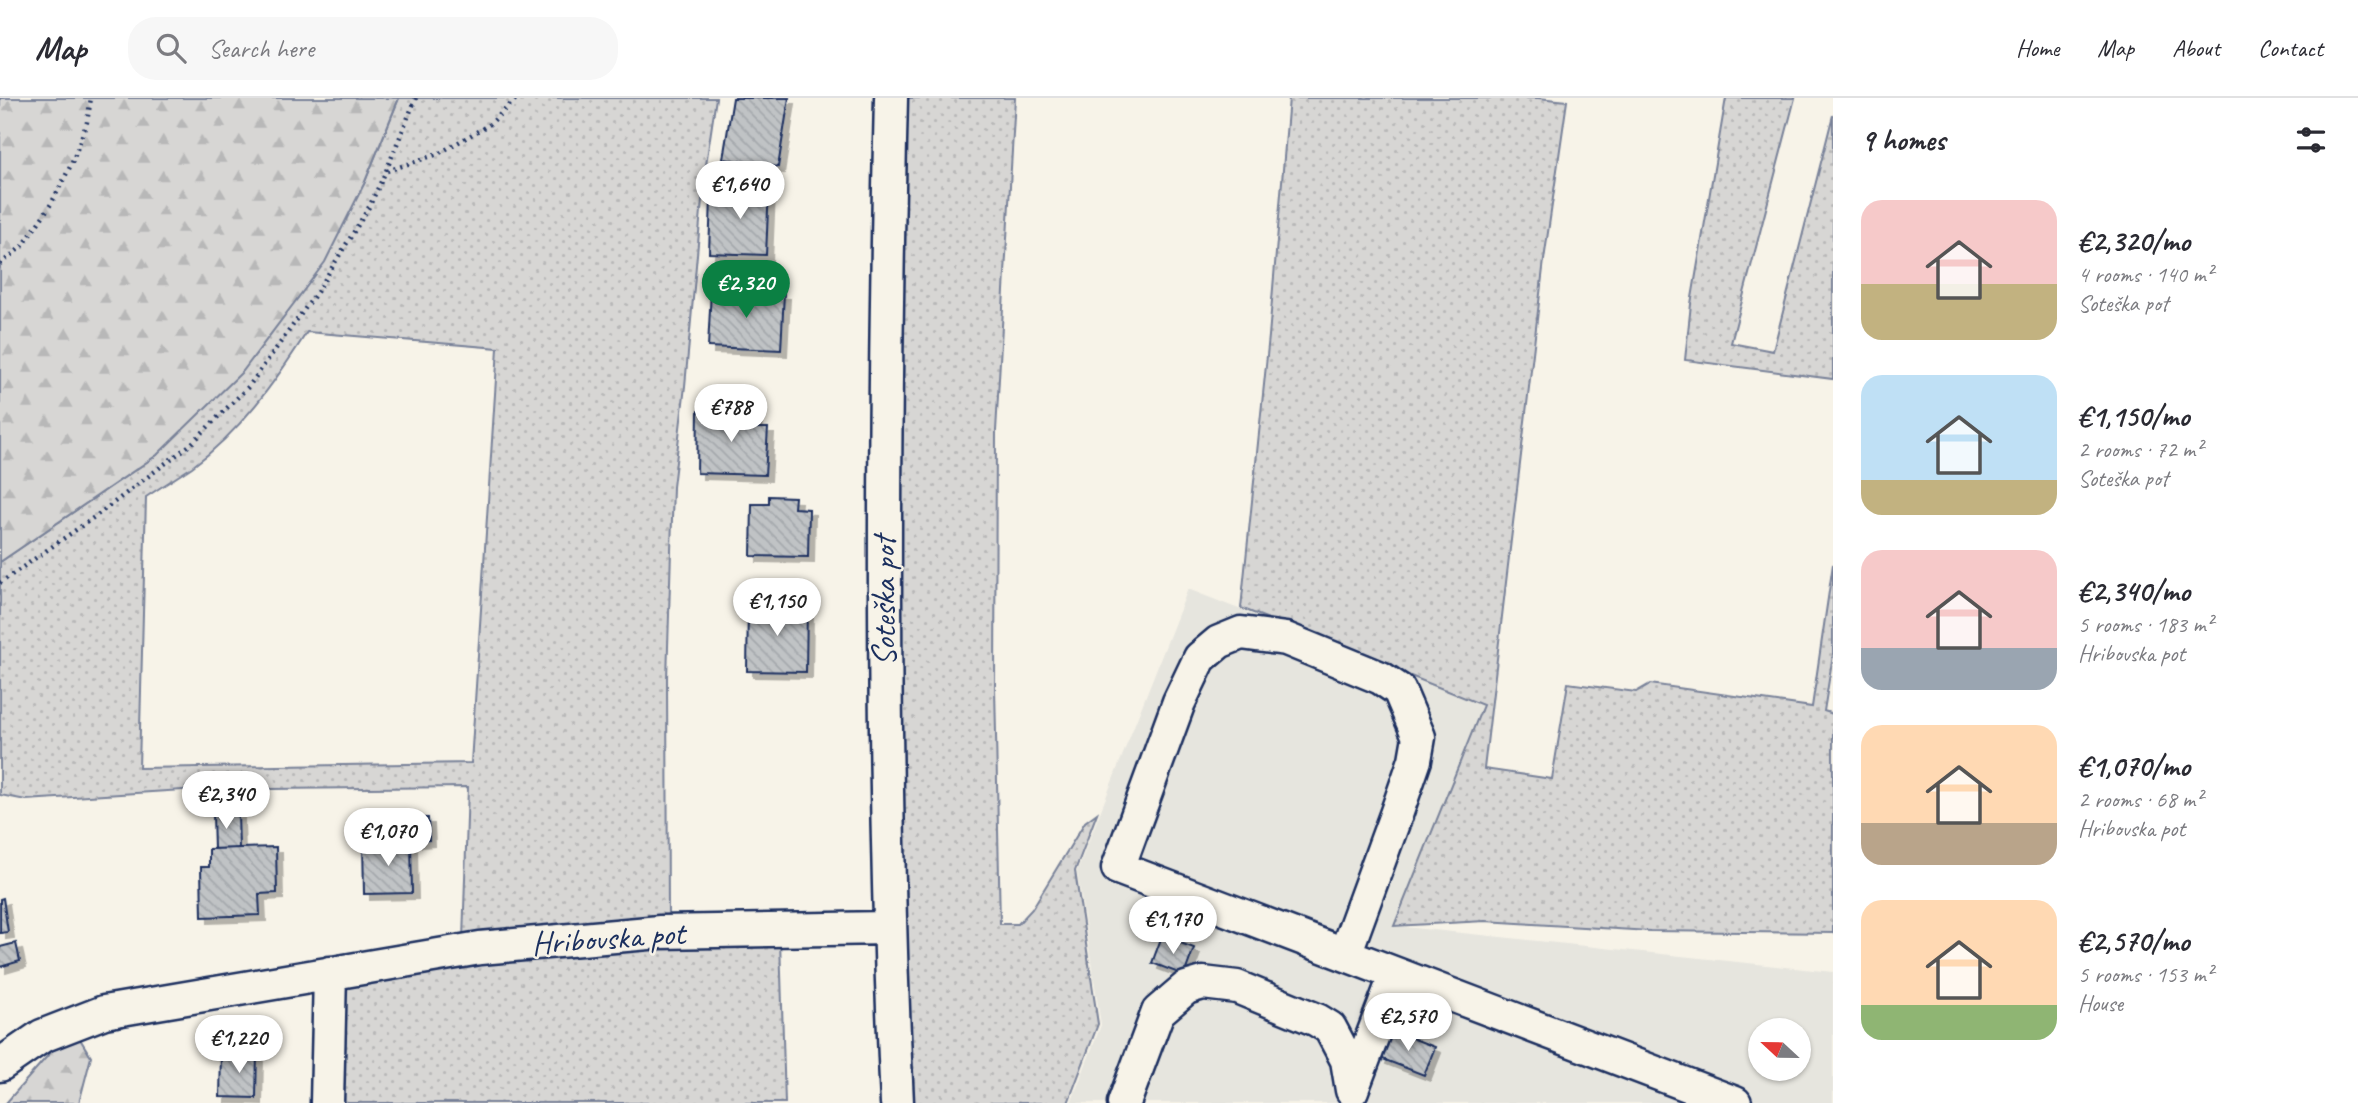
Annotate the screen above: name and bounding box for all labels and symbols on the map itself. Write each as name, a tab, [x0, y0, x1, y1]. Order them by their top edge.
pin: €1,640	[683, 162, 797, 221]
pin: €2,320	[689, 260, 803, 320]
pin: €788	[690, 384, 772, 444]
street label: Soteška pot	[863, 532, 905, 666]
pin: €1,150	[720, 578, 834, 638]
pin: €2,340	[169, 772, 283, 831]
pin: €1,070	[331, 808, 445, 868]
pin: €1,170	[1116, 896, 1230, 956]
street label: Hribovska pot	[530, 911, 689, 964]
pin: €2,570	[1351, 993, 1465, 1053]
pin: €1,220	[182, 1016, 296, 1075]
north arrow	[1748, 1018, 1811, 1082]

